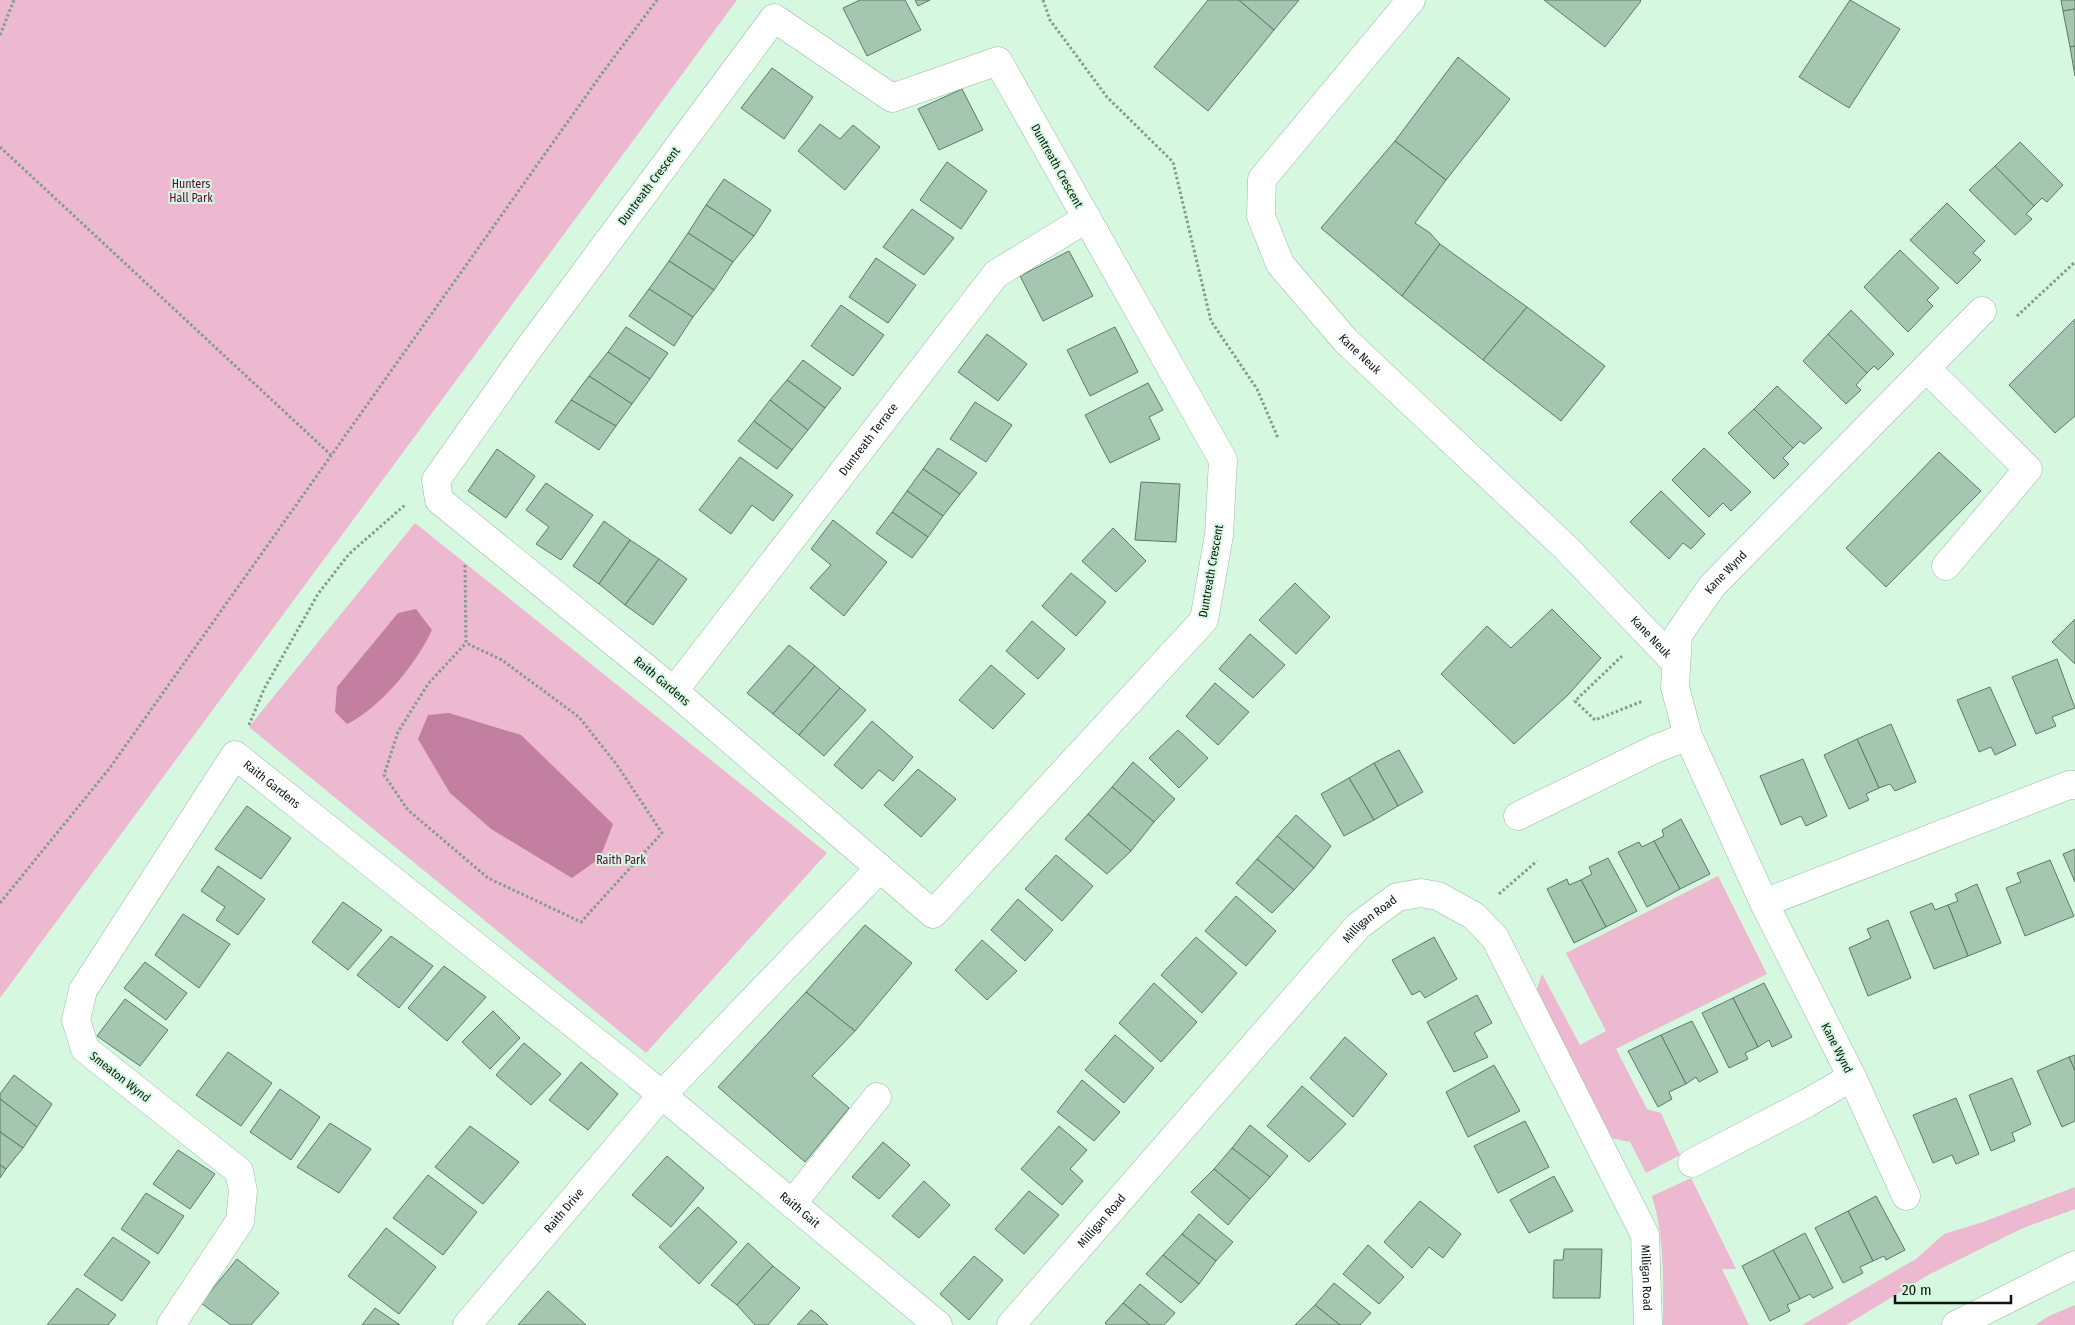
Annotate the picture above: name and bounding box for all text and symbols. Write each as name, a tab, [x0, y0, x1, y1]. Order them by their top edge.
street label: Duntreath Crescent	[1028, 121, 1086, 211]
street label: Duntreath Crescent	[615, 144, 683, 228]
park label: Hunters Hall Park	[169, 177, 213, 205]
street label: Kane Neuk	[1336, 331, 1384, 377]
street label: Duntreath Terrace	[836, 400, 901, 478]
street label: Duntreath Crescent	[1196, 523, 1226, 619]
street label: Kane Wynd	[1702, 548, 1750, 596]
street label: Kane Neuk	[1628, 613, 1674, 661]
street label: Raith Gardens	[631, 654, 693, 708]
street label: Raith Gardens	[241, 757, 303, 811]
park label: Raith Park	[596, 853, 646, 867]
street label: Milligan Road	[1340, 893, 1399, 946]
street label: Kane Wynd	[1818, 1021, 1856, 1075]
street label: Smeaton Wynd	[87, 1049, 153, 1105]
street label: Raith Drive	[541, 1185, 587, 1236]
street label: Raith Gait	[777, 1189, 823, 1231]
street label: Milligan Road	[1075, 1191, 1129, 1250]
street label: Milligan Road	[1638, 1244, 1655, 1311]
scale bar	[1895, 1272, 2011, 1304]
text: 20 m	[1902, 1281, 1932, 1299]

